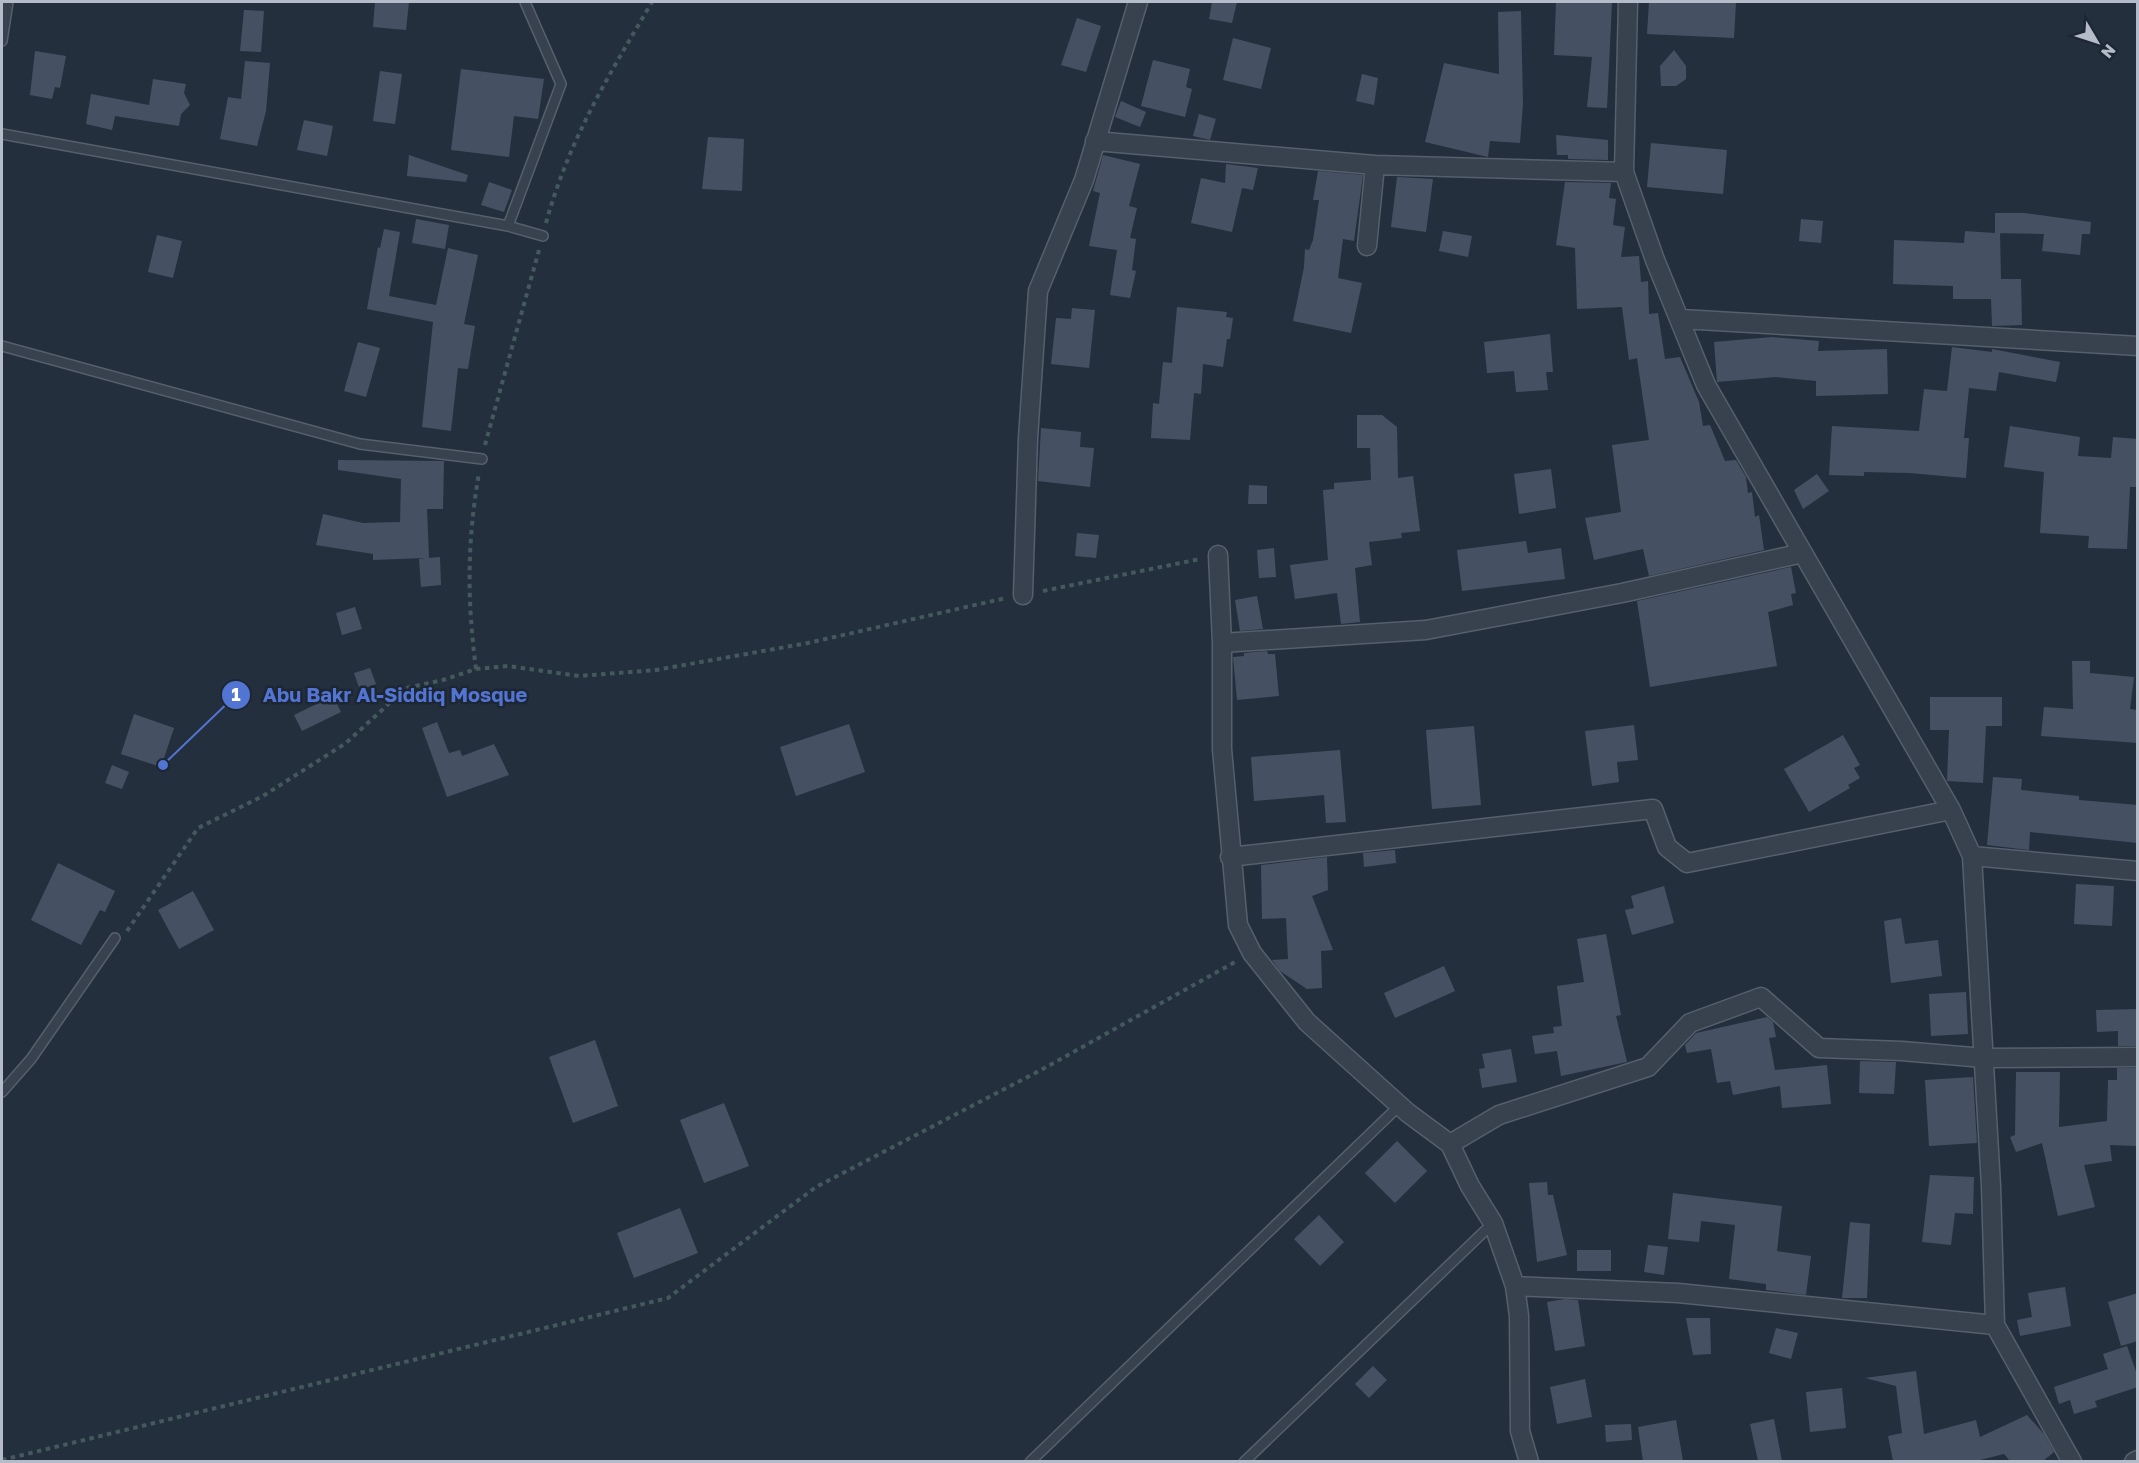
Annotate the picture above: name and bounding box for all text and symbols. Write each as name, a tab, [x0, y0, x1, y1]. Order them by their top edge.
north arrow	[2067, 12, 2127, 72]
text: N	[2097, 40, 2120, 62]
callout: Abu Bakr Al-Siddiq Mosque	[221, 676, 540, 714]
text: Abu Bakr Al-Siddiq Mosque	[263, 682, 527, 706]
text: 1	[231, 683, 241, 705]

